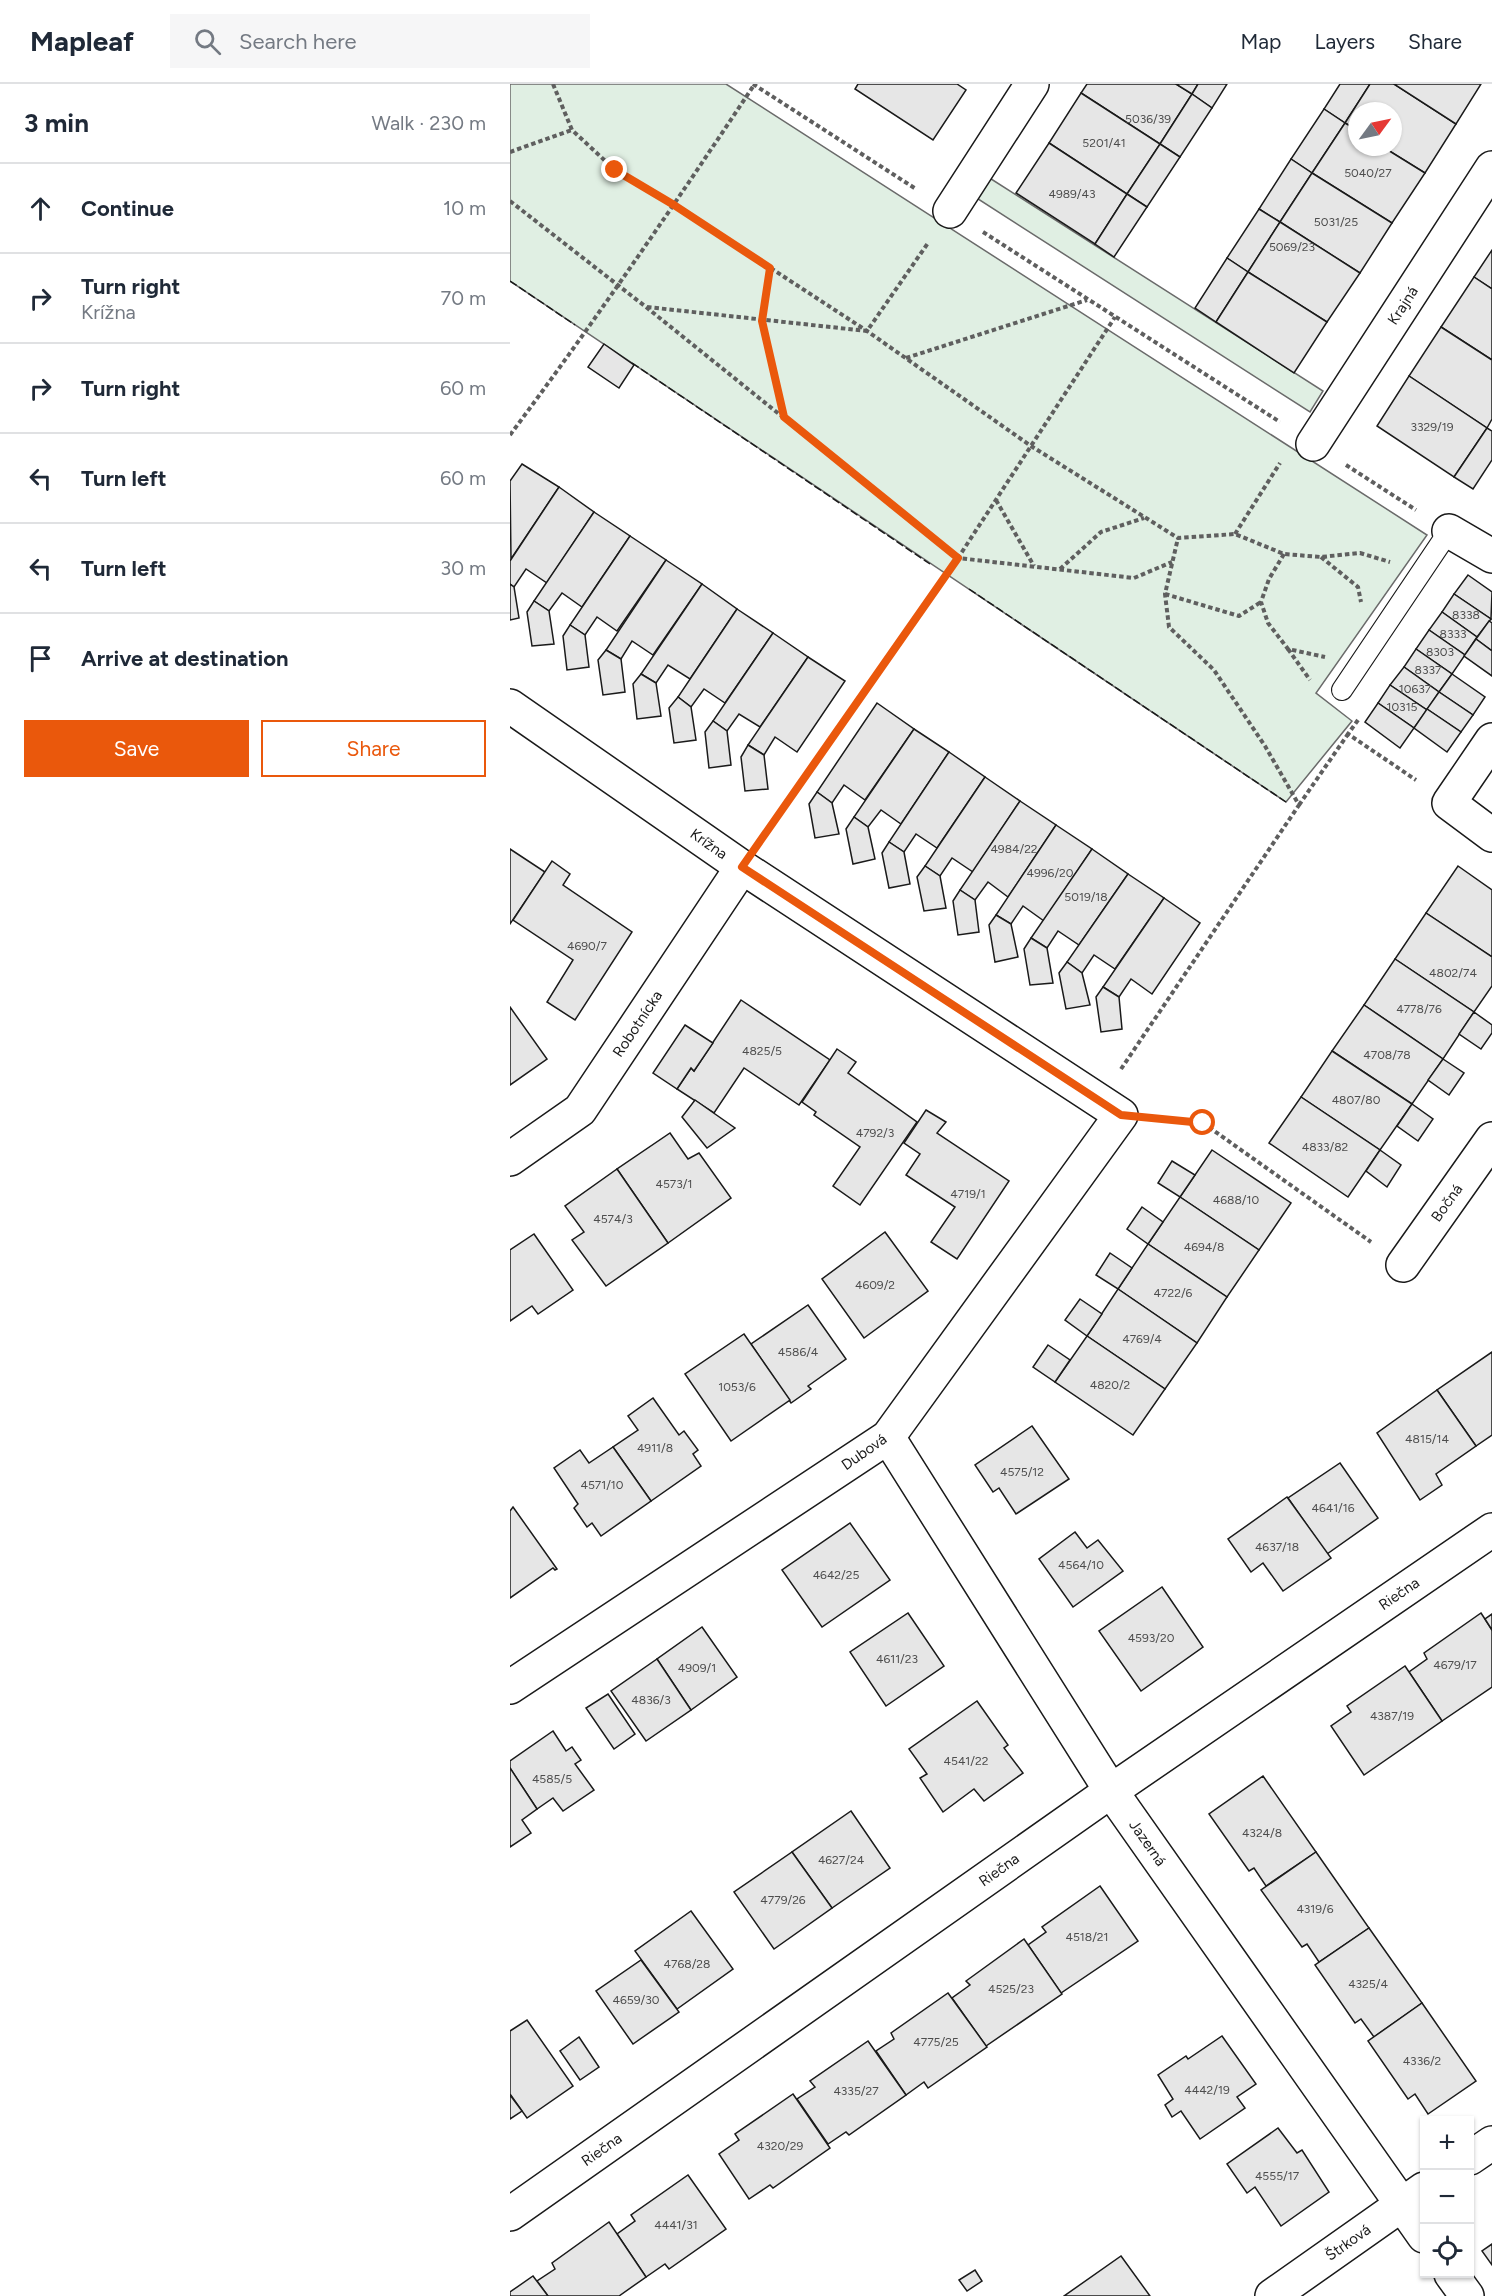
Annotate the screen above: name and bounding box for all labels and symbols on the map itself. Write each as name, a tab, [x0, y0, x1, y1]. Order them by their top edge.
north arrow	[1348, 102, 1402, 156]
house number: 5036/39	[1125, 112, 1171, 126]
house number: 5201/41	[1082, 136, 1126, 150]
route end	[601, 156, 627, 182]
house number: 5040/27	[1344, 166, 1392, 180]
house number: 4989/43	[1048, 187, 1096, 201]
house number: 5031/25	[1314, 215, 1358, 229]
house number: 5069/23	[1269, 240, 1315, 254]
street label: Krajná	[1384, 283, 1422, 328]
house number: 3329/19	[1411, 420, 1454, 434]
house number: 8338	[1452, 608, 1480, 622]
house number: 8333	[1440, 627, 1466, 641]
house number: 8303	[1426, 645, 1454, 659]
house number: 8337	[1415, 663, 1442, 677]
house number: 10637	[1399, 682, 1432, 696]
house number: 10315	[1386, 700, 1418, 714]
street label: Krížna	[687, 825, 731, 863]
house number: 4984/22	[990, 842, 1038, 856]
house number: 4996/20	[1027, 866, 1074, 880]
house number: 5019/18	[1064, 890, 1108, 904]
house number: 4690/7	[567, 939, 607, 953]
house number: 4802/74	[1429, 966, 1477, 980]
street label: Robotnícka	[609, 987, 666, 1060]
house number: 4778/76	[1396, 1002, 1442, 1016]
house number: 4825/5	[742, 1044, 782, 1058]
house number: 4708/78	[1363, 1048, 1411, 1062]
house number: 4807/80	[1332, 1093, 1381, 1107]
route start	[1189, 1109, 1215, 1135]
house number: 4792/3	[856, 1126, 894, 1140]
house number: 4833/82	[1302, 1140, 1348, 1154]
house number: 4573/1	[656, 1177, 692, 1191]
street label: Bočná	[1427, 1181, 1466, 1225]
house number: 4719/1	[950, 1187, 986, 1201]
house number: 4688/10	[1213, 1193, 1259, 1207]
house number: 4574/3	[593, 1212, 633, 1226]
house number: 4694/8	[1184, 1240, 1224, 1254]
house number: 4609/2	[855, 1278, 895, 1292]
house number: 4722/6	[1154, 1286, 1193, 1300]
house number: 4769/4	[1122, 1332, 1162, 1346]
house number: 4586/4	[778, 1345, 819, 1359]
house number: 4820/2	[1090, 1378, 1130, 1392]
house number: 1053/6	[718, 1380, 756, 1394]
street label: Dubová	[838, 1430, 890, 1474]
house number: 4815/14	[1405, 1432, 1449, 1446]
house number: 4911/8	[637, 1441, 673, 1455]
house number: 4575/12	[1000, 1465, 1044, 1479]
house number: 4571/10	[580, 1478, 624, 1492]
house number: 4641/16	[1311, 1501, 1355, 1515]
house number: 4637/18	[1255, 1540, 1299, 1554]
house number: 4564/10	[1058, 1558, 1104, 1572]
house number: 4642/25	[813, 1568, 859, 1582]
street label: Riečna	[1375, 1574, 1423, 1614]
house number: 4593/20	[1128, 1631, 1175, 1645]
house number: 4611/23	[876, 1652, 918, 1666]
house number: 4679/17	[1433, 1658, 1477, 1672]
house number: 4909/1	[678, 1661, 716, 1675]
house number: 4836/3	[631, 1693, 671, 1707]
house number: 4387/19	[1370, 1709, 1414, 1723]
house number: 4541/22	[944, 1754, 988, 1768]
house number: 4585/5	[532, 1772, 572, 1786]
street label: Jazerná	[1125, 1817, 1170, 1870]
house number: 4324/8	[1242, 1826, 1282, 1840]
street label: Riečna	[975, 1849, 1023, 1890]
house number: 4627/24	[818, 1853, 865, 1867]
house number: 4779/26	[760, 1893, 806, 1907]
house number: 4319/6	[1296, 1902, 1334, 1916]
house number: 4518/21	[1065, 1930, 1109, 1944]
house number: 4768/28	[664, 1957, 710, 1971]
house number: 4325/4	[1348, 1977, 1388, 1991]
house number: 4525/23	[988, 1982, 1034, 1996]
house number: 4659/30	[613, 1993, 660, 2007]
house number: 4775/25	[913, 2035, 959, 2049]
house number: 4336/2	[1403, 2054, 1441, 2068]
house number: 4442/19	[1184, 2083, 1230, 2097]
house number: 4335/27	[833, 2084, 879, 2098]
street label: Riečna	[578, 2129, 625, 2170]
house number: 4320/29	[757, 2139, 803, 2153]
house number: 4555/17	[1255, 2169, 1300, 2183]
house number: 4441/31	[654, 2218, 698, 2232]
street label: Štrková	[1322, 2220, 1374, 2264]

